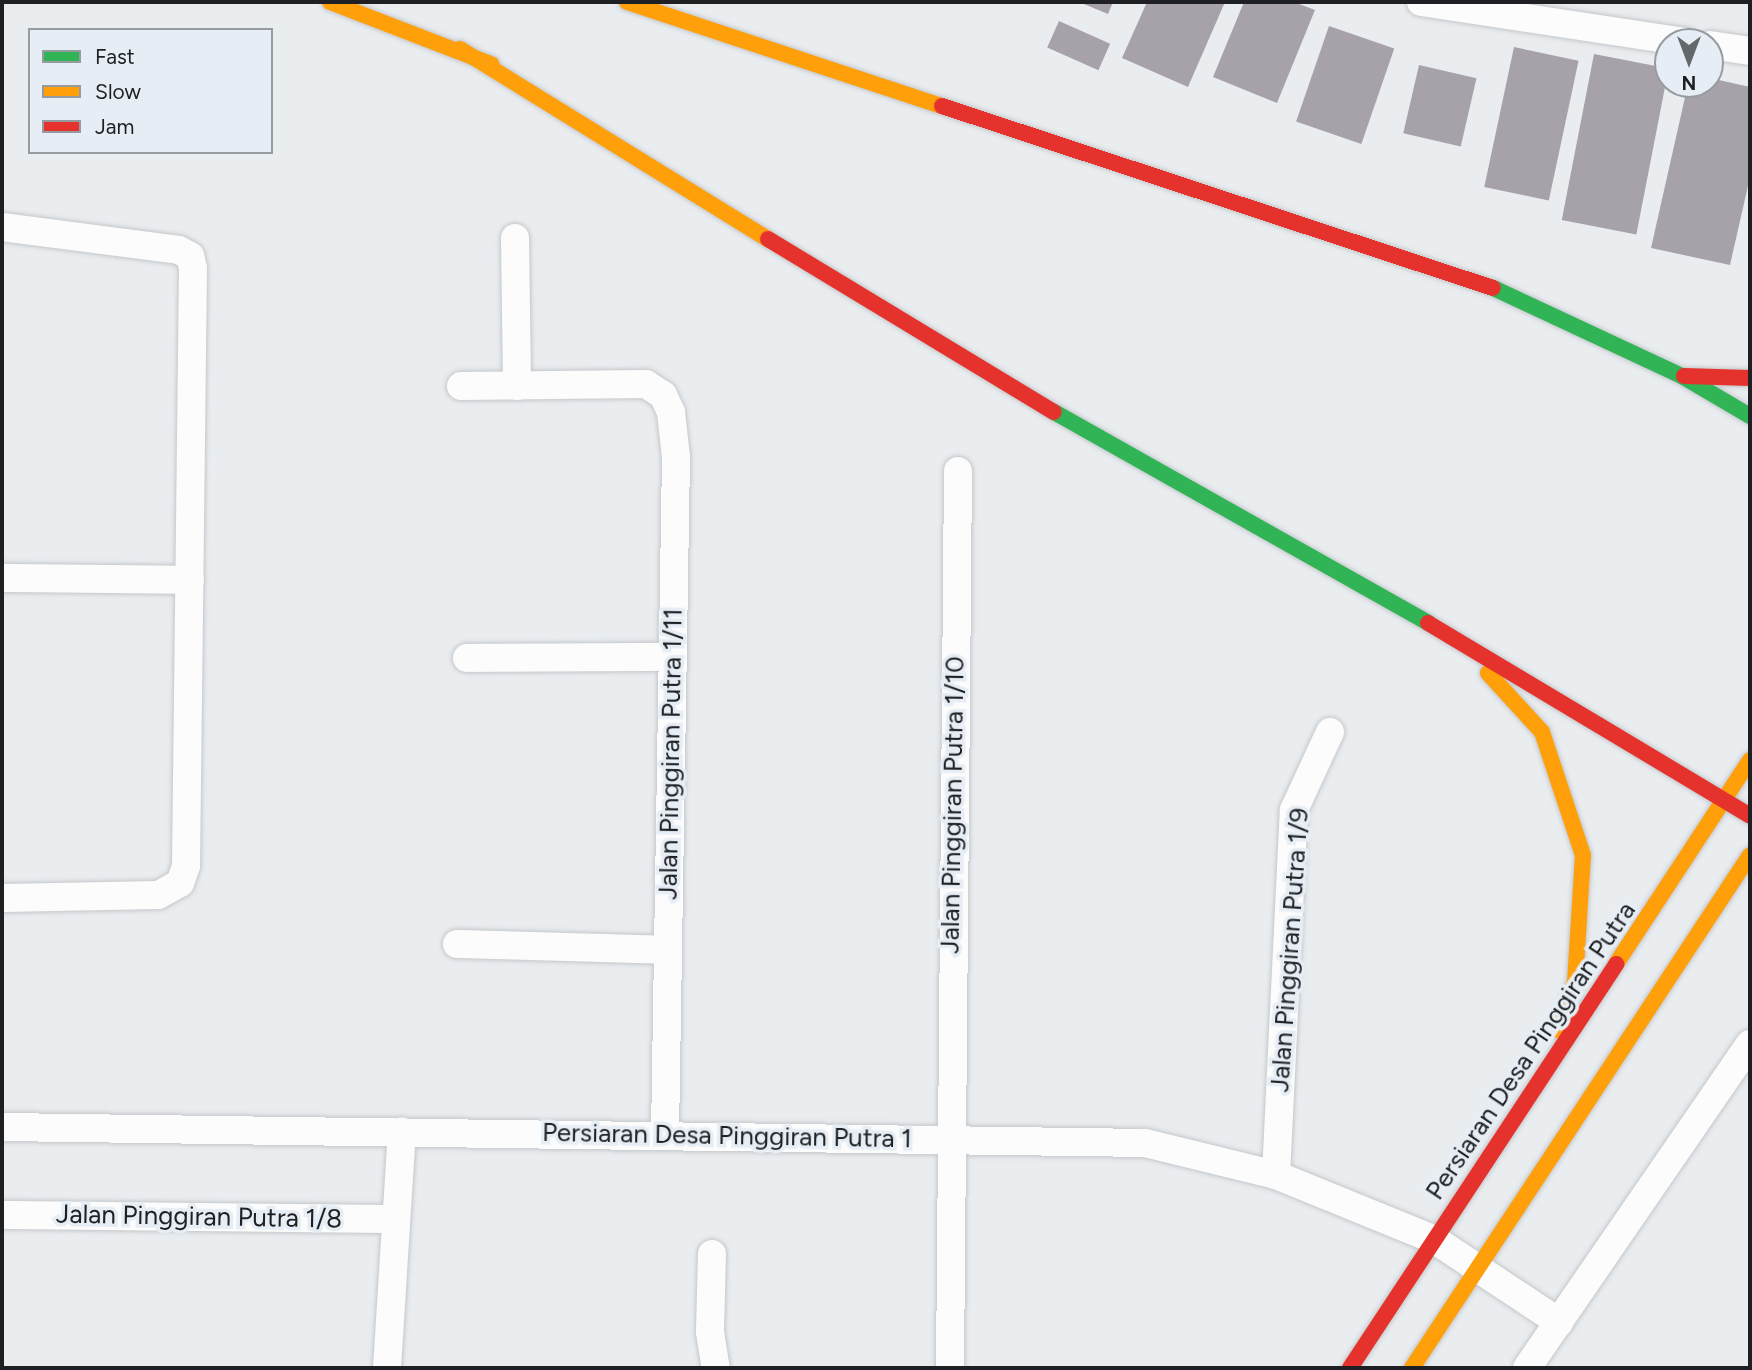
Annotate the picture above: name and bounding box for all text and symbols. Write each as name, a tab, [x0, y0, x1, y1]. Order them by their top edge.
legend	[28, 28, 273, 154]
north arrow	[1654, 28, 1724, 98]
text: Fast	[95, 44, 135, 69]
text: N	[1682, 71, 1696, 94]
text: Slow	[95, 79, 141, 104]
text: Jam	[95, 114, 134, 139]
street label: Jalan Pinggiran Putra 1/11	[653, 608, 689, 900]
street label: Jalan Pinggiran Putra 1/10	[935, 656, 971, 954]
street label: Jalan Pinggiran Putra 1/9	[1264, 807, 1316, 1093]
street label: Persiaran Desa Pinggiran Putra	[1420, 896, 1642, 1206]
street label: Persiaran Desa Pinggiran Putra 1	[542, 1117, 912, 1155]
street label: Jalan Pinggiran Putra 1/8	[56, 1199, 342, 1235]

